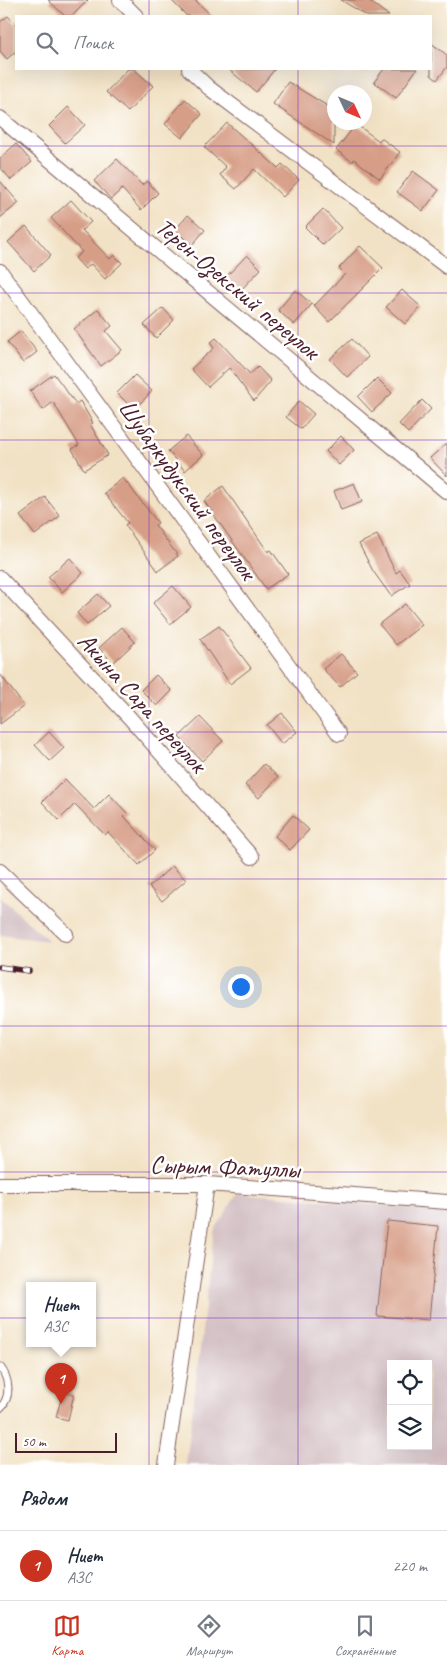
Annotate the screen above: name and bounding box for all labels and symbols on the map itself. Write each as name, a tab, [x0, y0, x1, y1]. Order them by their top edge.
north arrow	[327, 85, 372, 130]
street label: Терен-Озекский переулок	[148, 211, 328, 369]
street label: Шубаркудукский переулок	[111, 393, 265, 588]
street label: Акына Сара переулок	[71, 626, 215, 781]
your location	[228, 974, 254, 1000]
street label: Сырым Фатуллы	[150, 1148, 302, 1186]
pin: 1	[45, 1363, 77, 1404]
scale bar	[15, 1430, 118, 1453]

